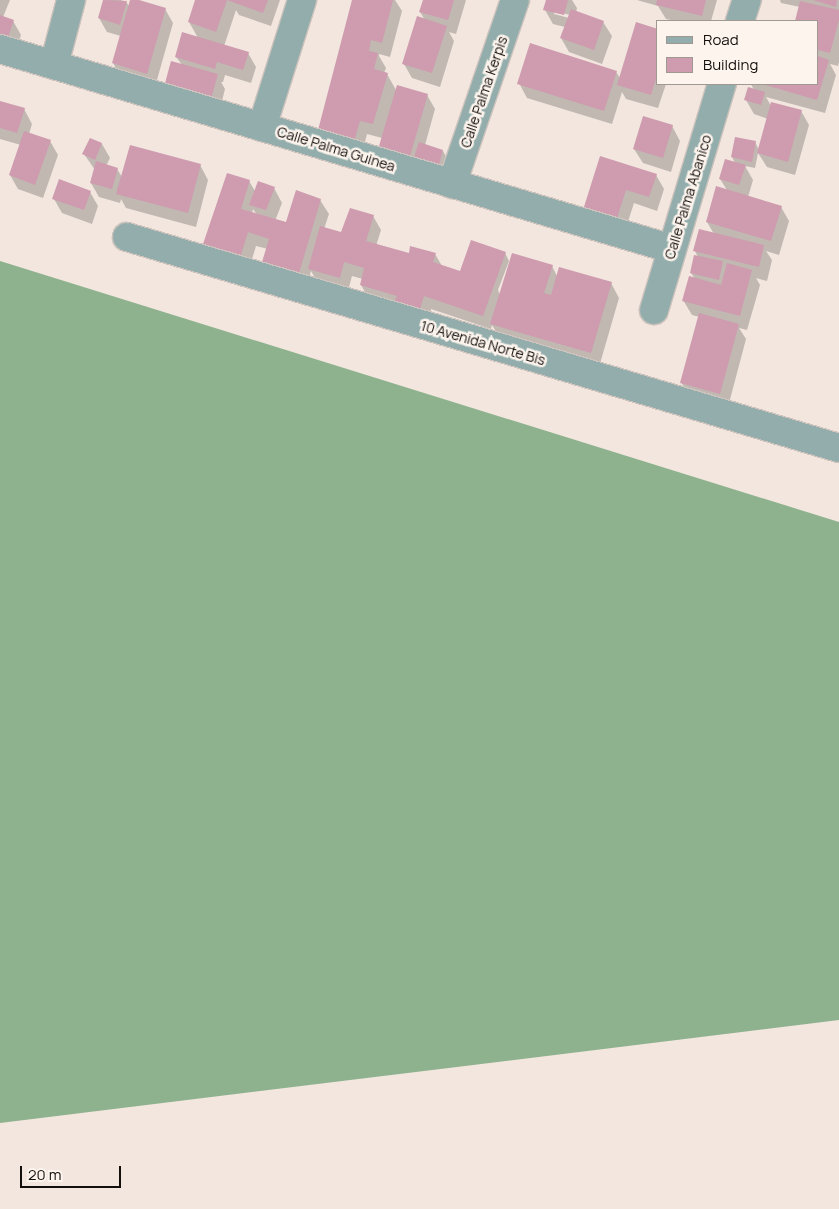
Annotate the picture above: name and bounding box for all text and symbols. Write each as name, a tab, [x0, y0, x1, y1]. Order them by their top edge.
legend	[656, 20, 819, 85]
text: Road	[703, 29, 739, 50]
street label: Calle Palma Kerpis	[457, 34, 511, 150]
text: Building	[703, 54, 758, 75]
street label: Calle Palma Guinea	[275, 123, 397, 175]
street label: Calle Palma Abanico	[661, 133, 715, 261]
street label: 10 Avenida Norte Bis	[419, 317, 547, 369]
scale bar	[22, 1156, 124, 1188]
text: 20 m	[28, 1164, 61, 1185]

